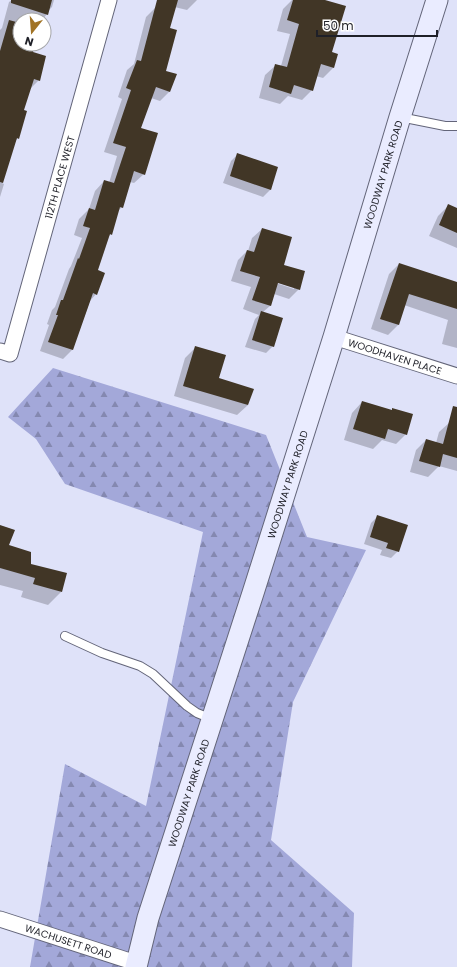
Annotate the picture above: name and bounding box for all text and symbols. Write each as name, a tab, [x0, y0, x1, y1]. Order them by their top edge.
north arrow	[12, 12, 52, 52]
scale bar	[317, 12, 437, 38]
text: 50 m	[323, 17, 354, 34]
text: N	[23, 33, 35, 50]
street label: WOODWAY PARK ROAD	[360, 119, 407, 231]
street label: 112TH PLACE WEST	[41, 133, 79, 221]
street label: WOODHAVEN PLACE	[346, 335, 444, 379]
street label: WOODWAY PARK ROAD	[264, 428, 312, 540]
street label: WOODWAY PARK ROAD	[164, 737, 213, 849]
street label: WACHUSETT ROAD	[23, 921, 114, 963]

